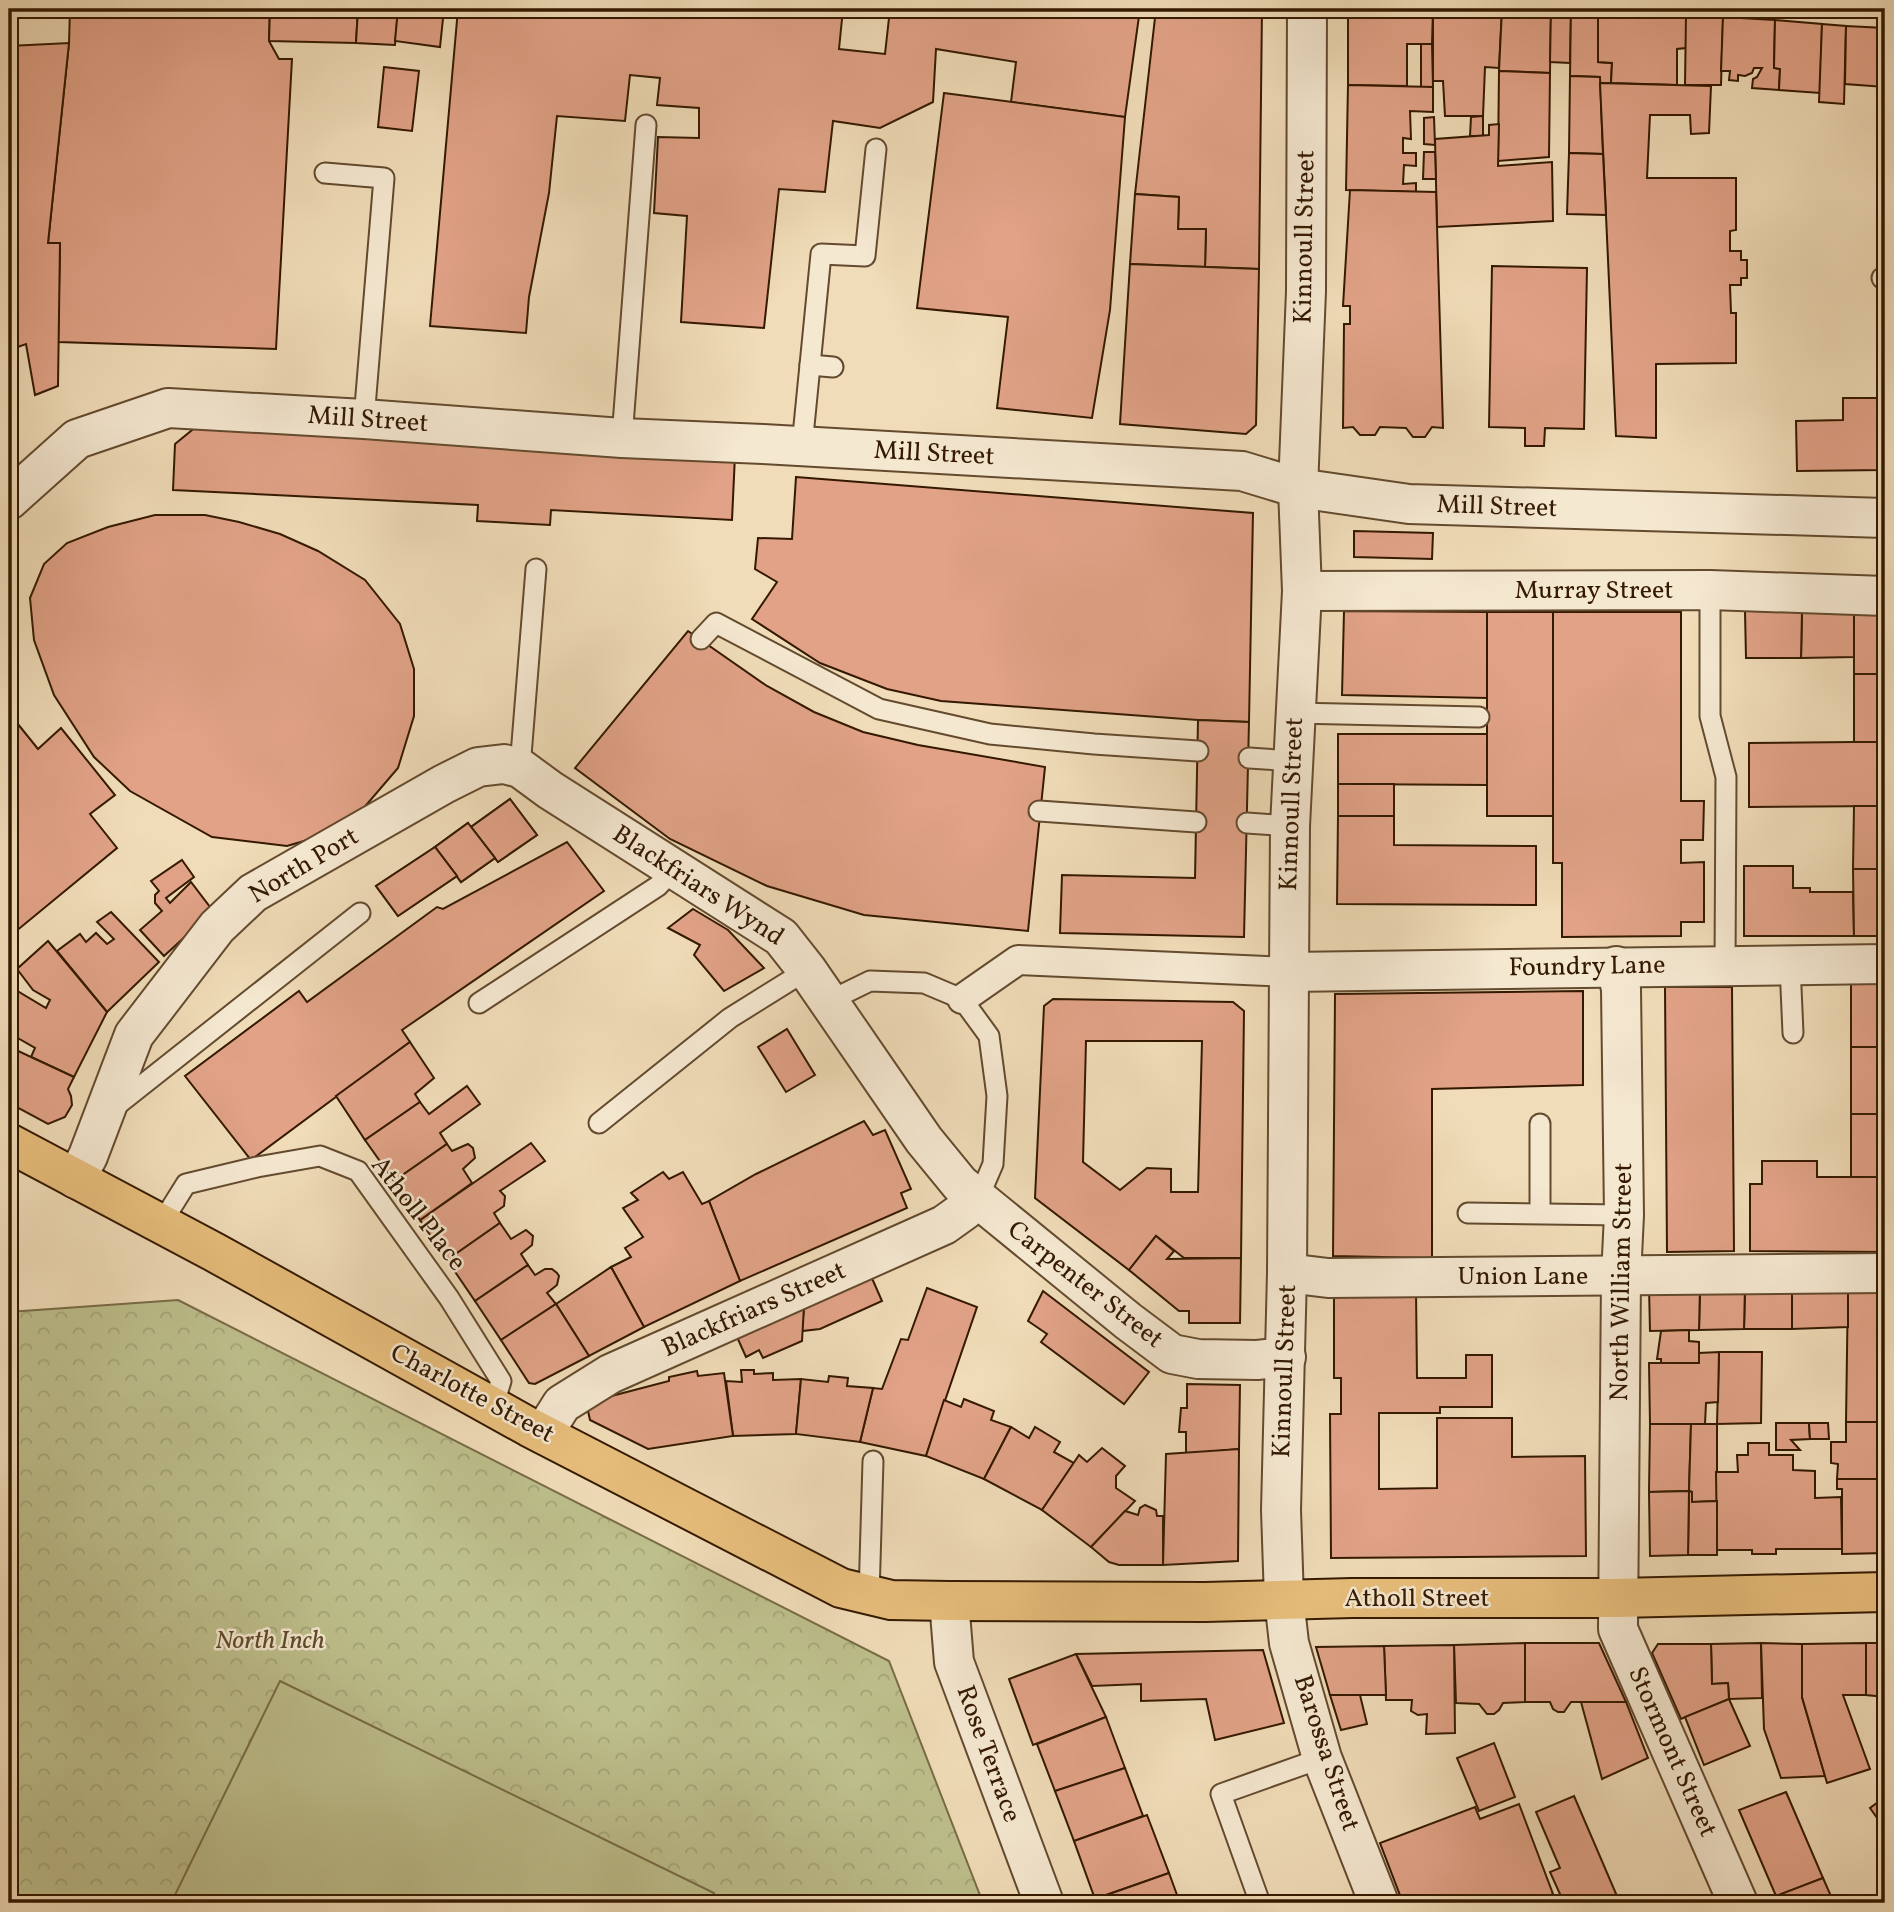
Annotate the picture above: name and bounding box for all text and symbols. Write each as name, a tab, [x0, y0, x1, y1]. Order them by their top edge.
street label: Kinnoull Street	[1285, 150, 1325, 324]
street label: Mill Street	[306, 398, 430, 442]
street label: Mill Street	[873, 433, 995, 475]
street label: Mill Street	[1436, 487, 1558, 527]
street label: Murray Street	[1515, 573, 1673, 609]
street label: Kinnoull Street	[1271, 716, 1313, 892]
street label: Blackfriars Wynd	[605, 817, 791, 955]
street label: North Port	[242, 819, 366, 913]
street label: Foundry Lane	[1508, 948, 1666, 986]
street label: Atholl Place	[362, 1149, 474, 1279]
street label: North William Street	[1602, 1162, 1642, 1402]
street label: Carpenter Street	[999, 1213, 1171, 1357]
street label: Blackfriars Street	[656, 1253, 852, 1367]
street label: Union Lane	[1458, 1259, 1588, 1295]
street label: Kinnoull Street	[1264, 1283, 1306, 1459]
street label: Charlotte Street	[383, 1336, 561, 1452]
street label: Atholl Street	[1344, 1581, 1490, 1617]
park label: North Inch	[215, 1623, 325, 1659]
street label: Stormont Street	[1618, 1661, 1726, 1843]
street label: Barossa Street	[1284, 1670, 1368, 1836]
street label: Rose Terrace	[947, 1680, 1029, 1828]

